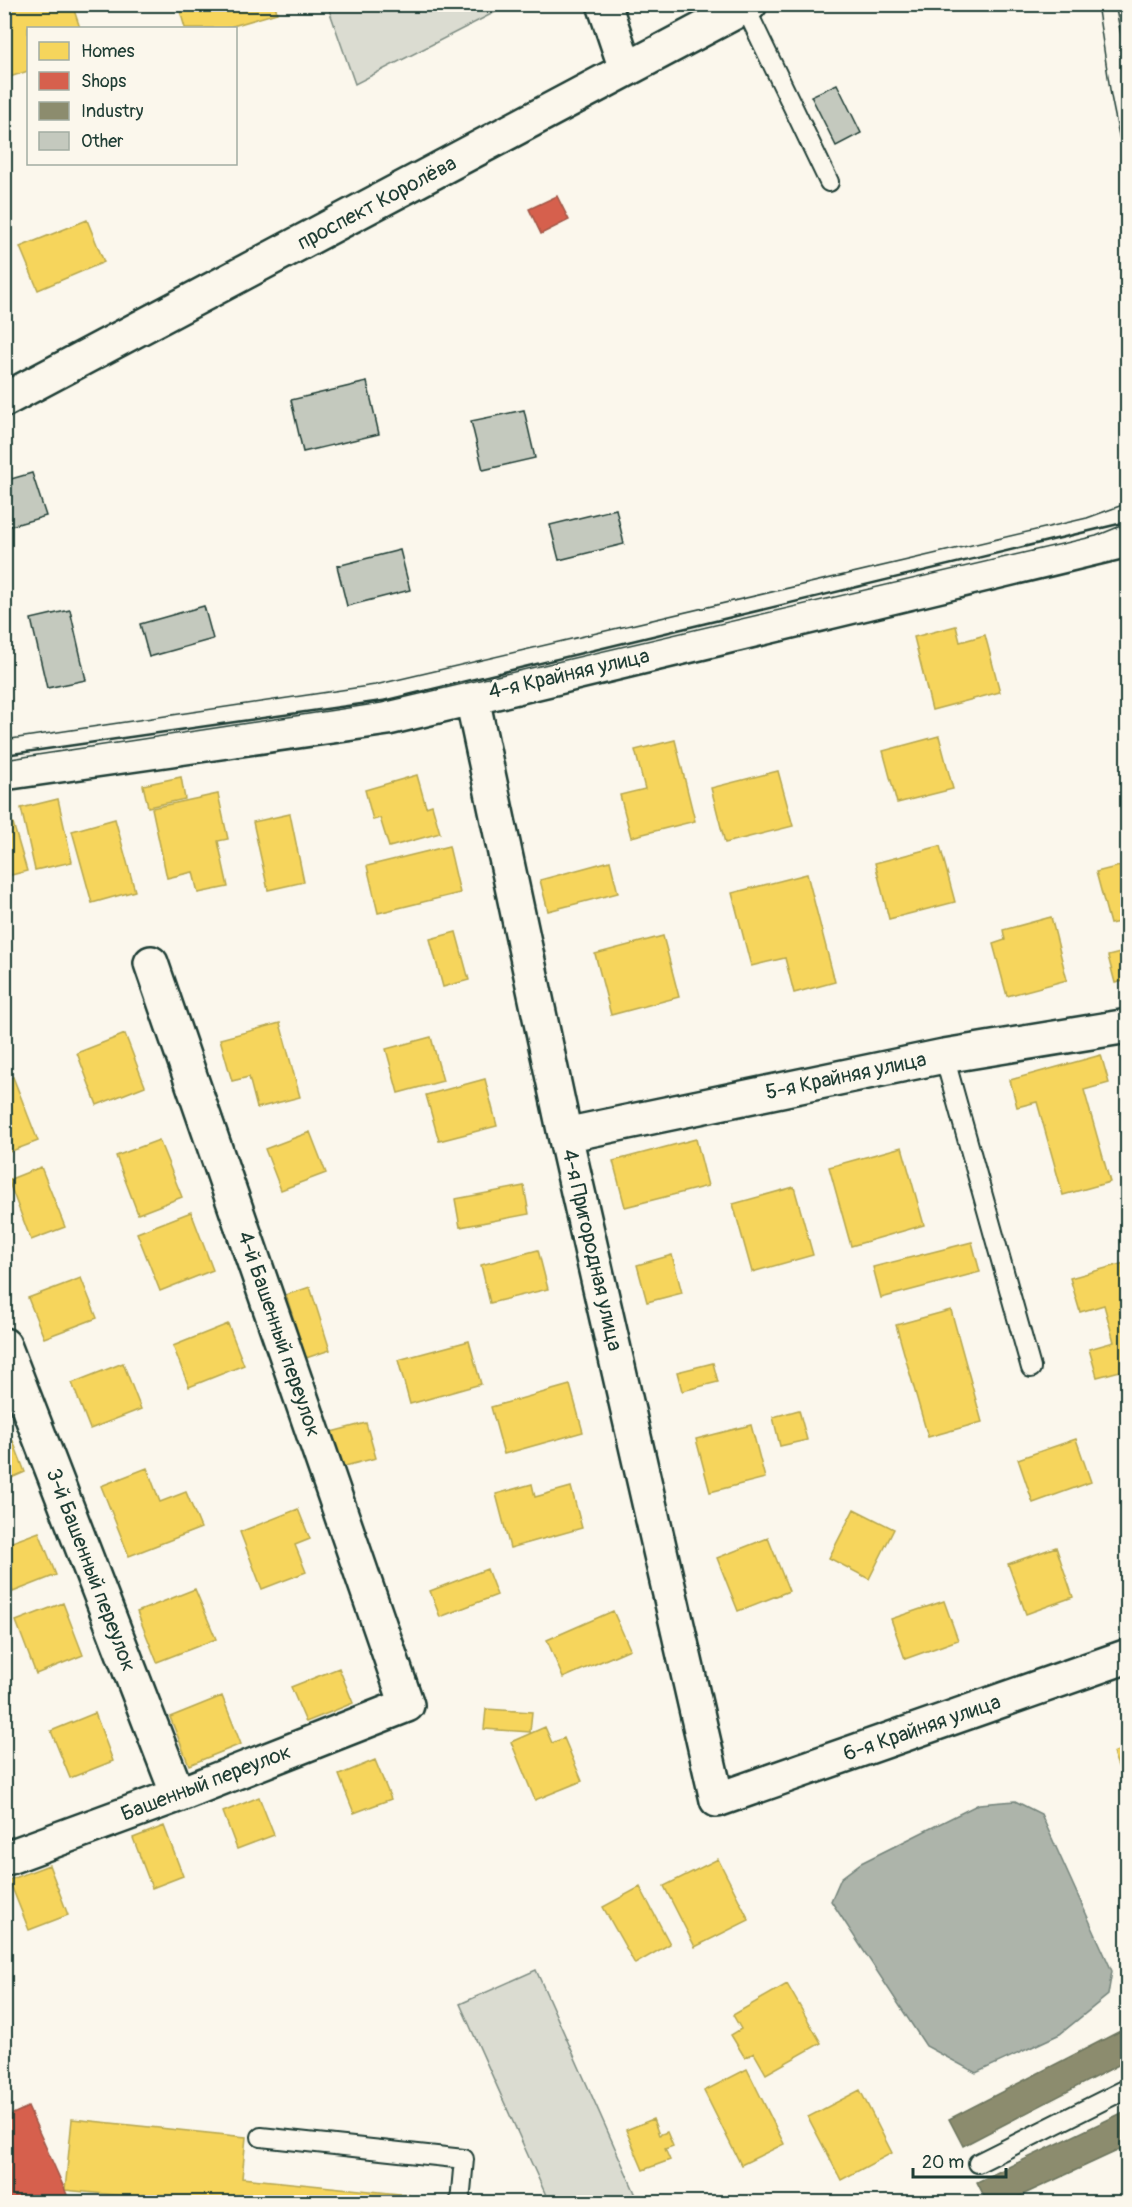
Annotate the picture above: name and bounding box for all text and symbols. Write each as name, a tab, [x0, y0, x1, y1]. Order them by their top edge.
legend	[27, 27, 237, 165]
text: Homes	[81, 40, 134, 63]
text: Shops	[81, 70, 126, 93]
text: Industry	[81, 100, 144, 123]
text: Other	[81, 130, 124, 153]
street label: проспект Королёва	[293, 150, 461, 256]
street label: 4-я Крайняя улица	[486, 642, 652, 706]
street label: 5-я Крайняя улица	[763, 1046, 929, 1106]
street label: 4-я Пригородная улица	[556, 1146, 628, 1354]
street label: 4-й Башенный переулок	[231, 1228, 327, 1441]
street label: 3-й Башенный переулок	[40, 1465, 142, 1676]
street label: 6-я Крайняя улица	[840, 1688, 1004, 1768]
street label: Башенный переулок	[117, 1738, 295, 1828]
scale bar	[913, 2141, 1006, 2179]
text: 20 m	[922, 2151, 964, 2174]

